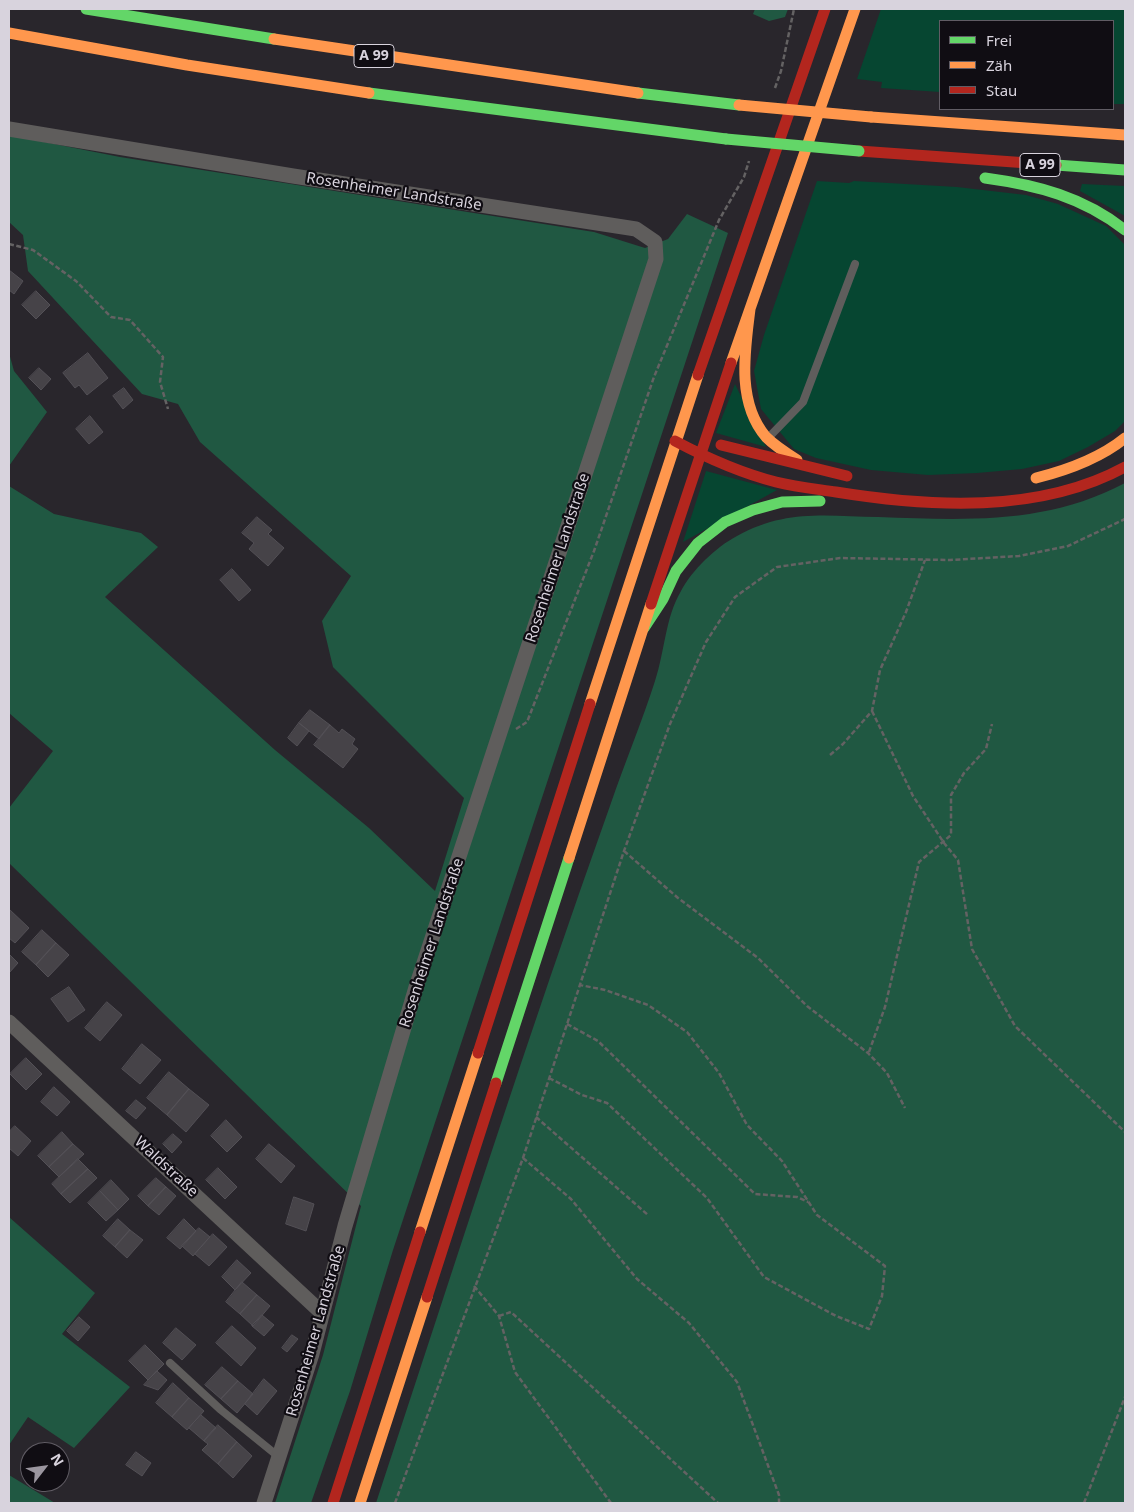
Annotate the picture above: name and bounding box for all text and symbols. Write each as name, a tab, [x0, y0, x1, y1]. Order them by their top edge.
legend	[939, 20, 1114, 110]
text: Frei	[986, 30, 1012, 50]
road number: A 99	[354, 44, 394, 68]
text: Zäh	[986, 55, 1012, 75]
text: Stau	[986, 80, 1017, 100]
road number: A 99	[1020, 154, 1060, 176]
street label: Rosenheimer Landstraße	[305, 169, 483, 215]
street label: Rosenheimer Landstraße	[522, 471, 594, 645]
street label: Rosenheimer Landstraße	[396, 856, 468, 1030]
street label: Waldstraße	[131, 1133, 201, 1201]
street label: Rosenheimer Landstraße	[283, 1243, 349, 1419]
north arrow	[20, 1442, 70, 1492]
text: N	[46, 1450, 69, 1469]

